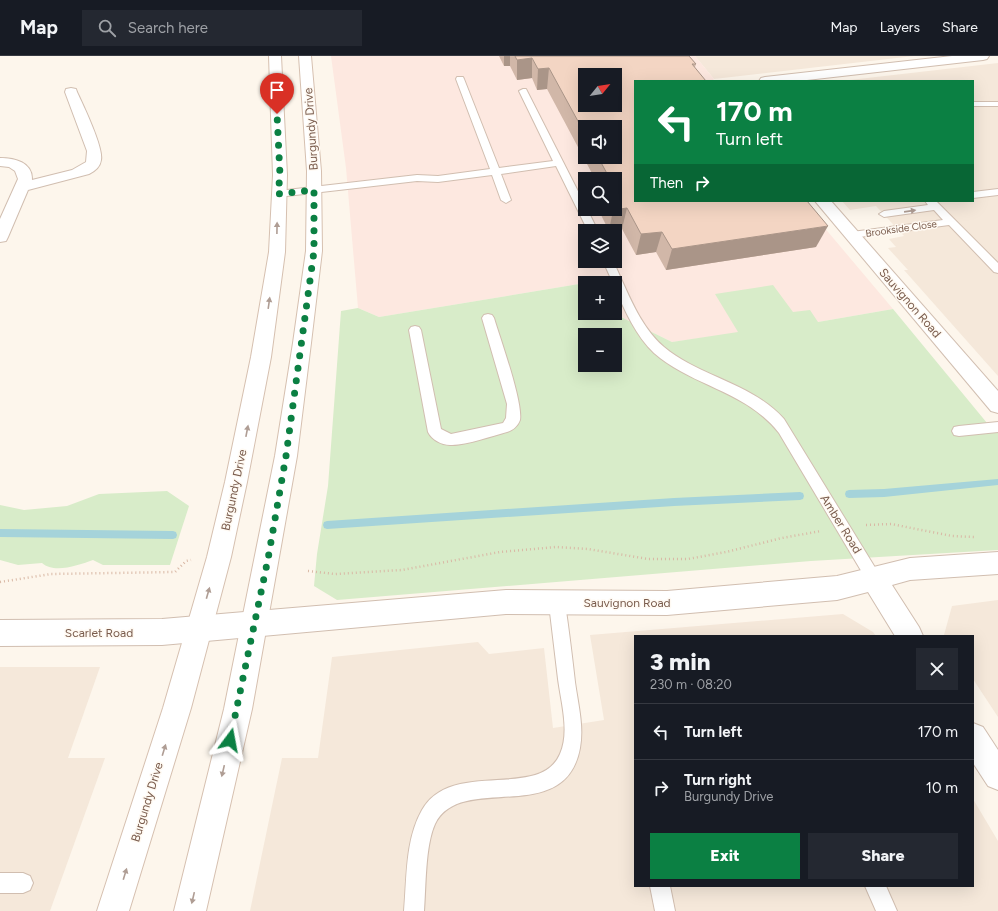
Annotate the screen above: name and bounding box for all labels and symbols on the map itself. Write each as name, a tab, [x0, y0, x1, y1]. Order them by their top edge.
north arrow	[578, 68, 622, 112]
pin	[260, 73, 294, 114]
street label: Burgundy Drive	[301, 87, 321, 171]
one-way arrow	[904, 208, 916, 214]
street label: Brookside Close	[864, 217, 938, 240]
one-way arrow	[274, 221, 280, 234]
street label: Sauvignon Road	[876, 266, 944, 340]
one-way arrow	[266, 296, 272, 309]
one-way arrow	[244, 424, 250, 437]
street label: Burgundy Drive	[219, 448, 250, 532]
street label: Amber Road	[817, 492, 865, 556]
one-way arrow	[205, 586, 211, 598]
street label: Sauvignon Road	[583, 596, 671, 610]
street label: Scarlet Road	[65, 626, 133, 640]
position arrow	[209, 719, 251, 761]
one-way arrow	[161, 743, 167, 755]
street label: Burgundy Drive	[128, 760, 166, 844]
one-way arrow	[220, 766, 226, 778]
one-way arrow	[122, 867, 128, 879]
one-way arrow	[190, 892, 196, 904]

